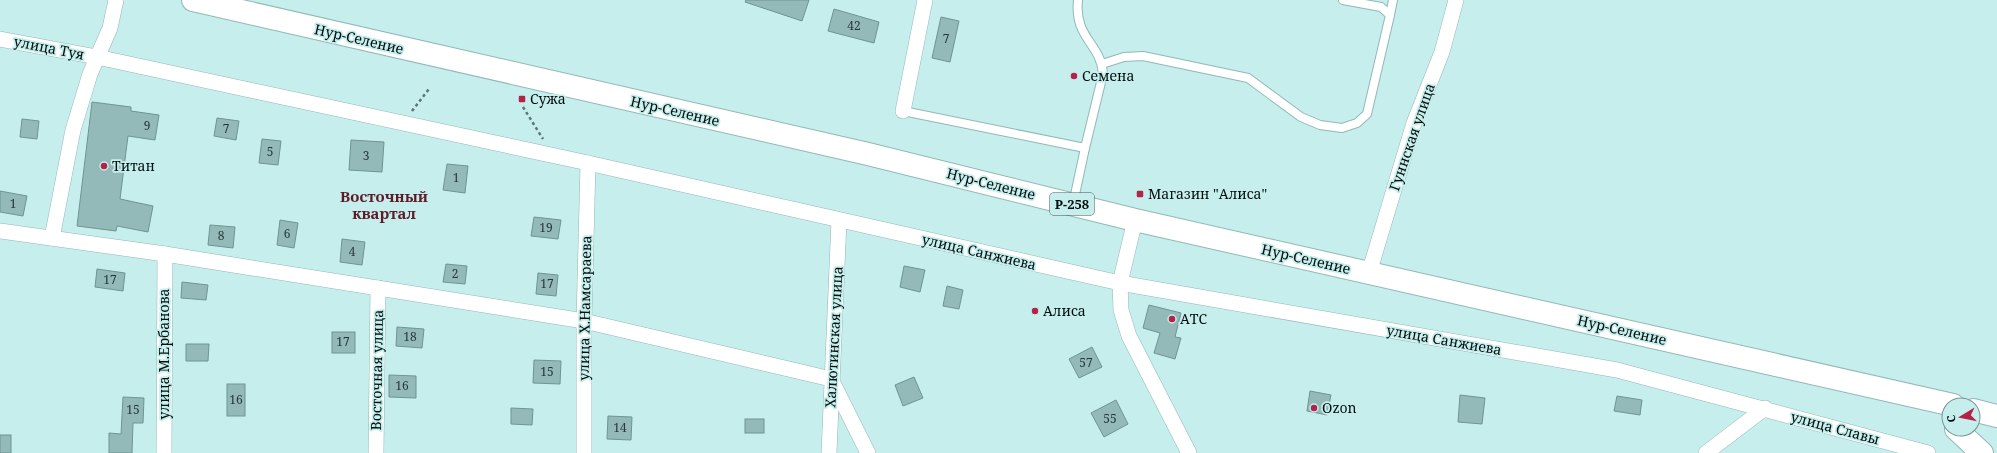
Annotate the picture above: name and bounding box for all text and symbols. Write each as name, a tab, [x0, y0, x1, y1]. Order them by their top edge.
house number: 42	[847, 17, 861, 34]
street label: Нур-Селение	[313, 19, 406, 58]
house number: 7	[943, 30, 950, 47]
street label: улица Туя	[12, 31, 86, 64]
place label: Семена	[1082, 66, 1134, 85]
marker: Семена	[1069, 71, 1079, 81]
street label: Гуннская улица	[1384, 80, 1439, 193]
place label: Сужа	[530, 89, 566, 108]
street label: Нур-Селение	[629, 91, 722, 130]
marker: Сужа	[517, 94, 527, 104]
house number: 9	[144, 117, 150, 134]
house number: 7	[223, 120, 230, 137]
house number: 5	[267, 143, 273, 160]
house number: 3	[363, 147, 370, 164]
place label: Титан	[112, 156, 155, 175]
marker: Титан	[99, 161, 109, 171]
street label: Нур-Селение	[945, 163, 1037, 204]
house number: 1	[453, 169, 459, 186]
place label: Магазин "Алиса"	[1148, 184, 1267, 203]
district label: Восточный квартал	[340, 186, 428, 223]
marker: Магазин "Алиса"	[1135, 189, 1145, 199]
road number: Р-258	[1050, 193, 1094, 215]
house number: 1	[10, 195, 16, 212]
house number: 19	[539, 219, 553, 236]
house number: 6	[284, 225, 291, 242]
house number: 8	[218, 227, 225, 244]
street label: улица Санжиева	[920, 229, 1038, 274]
street label: улица Х.Намсараева	[574, 235, 595, 381]
street label: Нур-Селение	[1260, 239, 1353, 278]
house number: 4	[349, 243, 356, 260]
house number: 2	[452, 265, 458, 282]
street label: Халютинская улица	[820, 266, 847, 408]
house number: 17	[103, 271, 117, 288]
house number: 17	[540, 275, 554, 292]
street label: улица М.Ербанова	[154, 289, 173, 419]
place label: Алиса	[1043, 301, 1086, 320]
marker: Алиса	[1030, 306, 1040, 316]
street label: Восточная улица	[366, 309, 387, 431]
place label: АТС	[1180, 309, 1208, 328]
street label: Нур-Селение	[1576, 310, 1669, 349]
marker: АТС	[1167, 314, 1177, 324]
street label: улица Санжиева	[1385, 320, 1503, 359]
house number: 18	[403, 328, 417, 345]
house number: 17	[336, 333, 350, 350]
house number: 57	[1079, 354, 1093, 371]
house number: 15	[540, 363, 554, 380]
house number: 16	[395, 377, 409, 394]
house number: 16	[229, 391, 243, 408]
north arrow	[1941, 397, 1981, 437]
place label: Ozon	[1322, 398, 1357, 417]
house number: 15	[126, 401, 140, 418]
marker: Ozon	[1309, 403, 1319, 413]
street label: улица Славы	[1789, 407, 1882, 449]
house number: 55	[1103, 410, 1117, 427]
text: С	[1943, 414, 1959, 424]
house number: 14	[613, 419, 627, 436]

